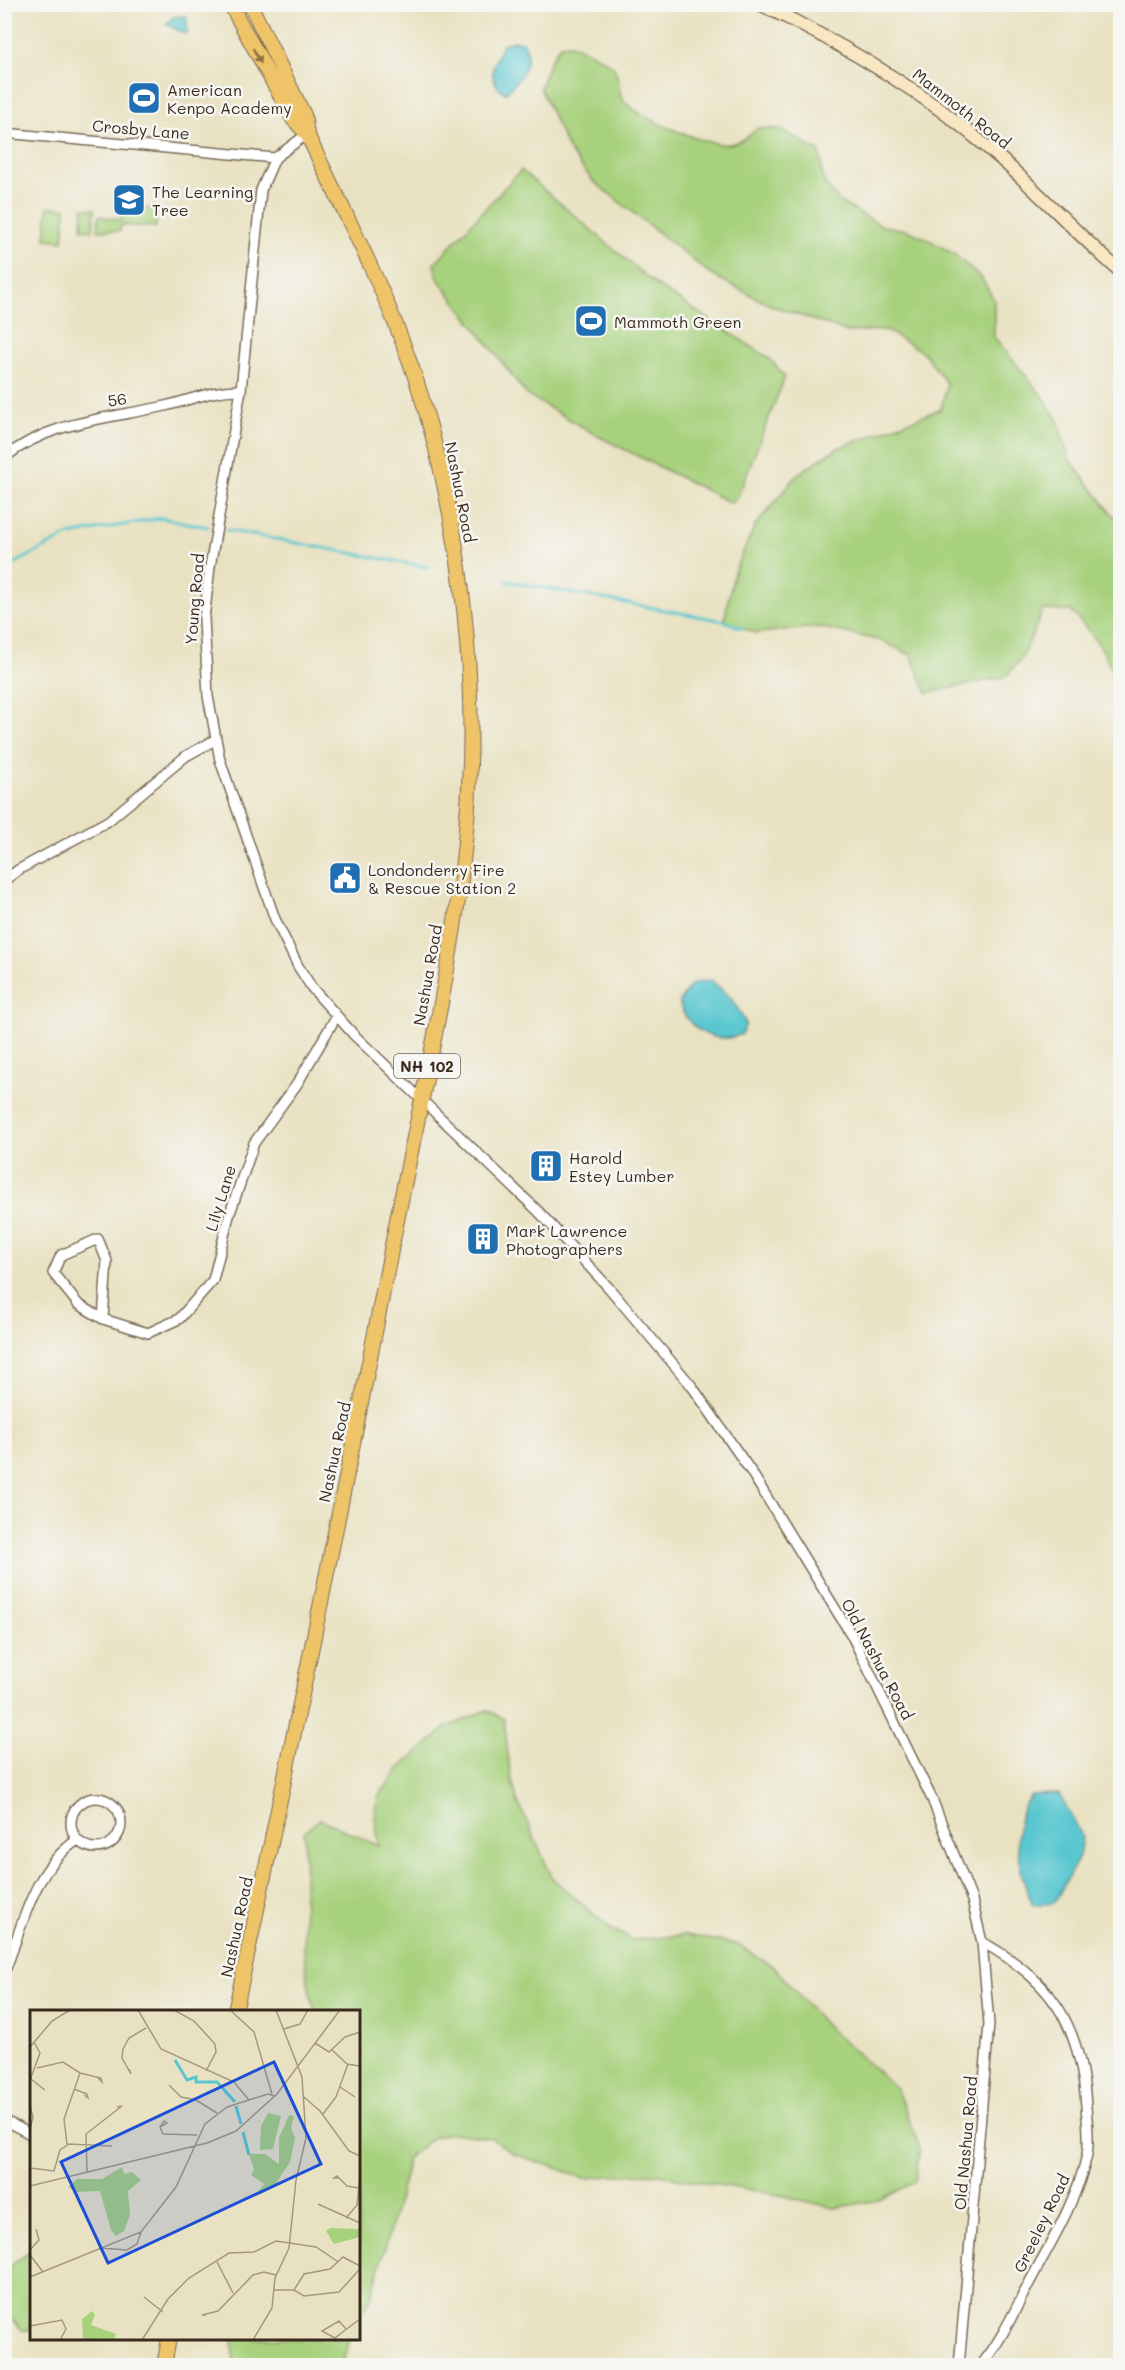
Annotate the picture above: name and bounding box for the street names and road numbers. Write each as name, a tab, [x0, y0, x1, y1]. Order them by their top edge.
street label: Mammoth Road	[909, 63, 1015, 153]
street label: Crosby Lane	[91, 114, 191, 144]
street label: 56	[106, 387, 128, 411]
street label: Nashua Road	[441, 440, 481, 544]
street label: Young Road	[180, 552, 208, 646]
street label: Nashua Road	[408, 923, 446, 1027]
road number: NH 102	[394, 1054, 460, 1078]
street label: Lily Lane	[200, 1162, 240, 1234]
street label: Nashua Road	[313, 1400, 355, 1504]
street label: Old Nashua Road	[837, 1595, 919, 1723]
street label: Nashua Road	[215, 1875, 257, 1979]
street label: Old Nashua Road	[949, 2075, 981, 2211]
street label: Greeley Road	[1008, 2170, 1074, 2276]

